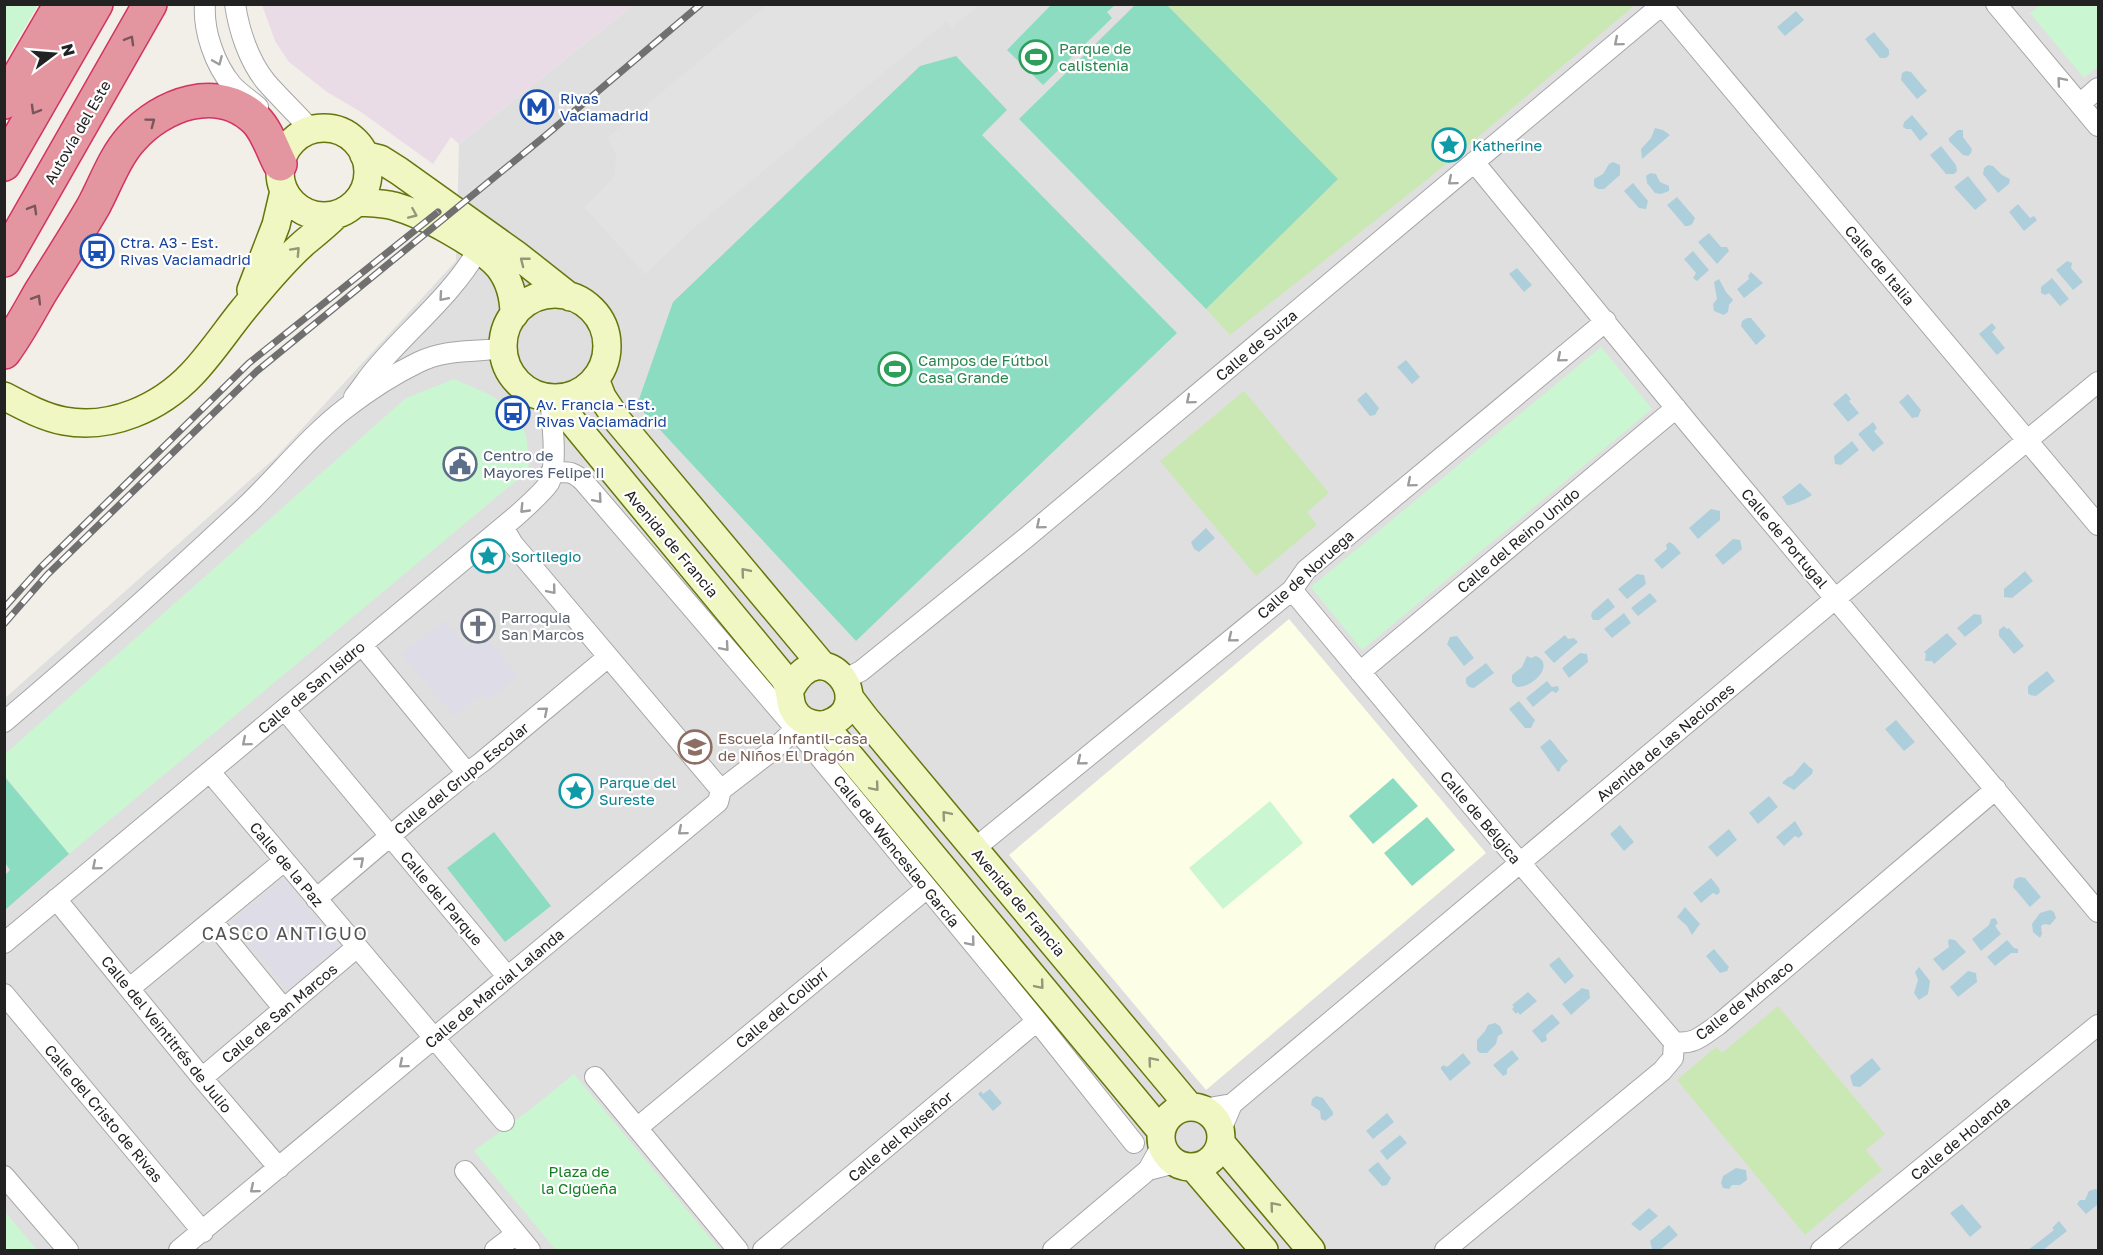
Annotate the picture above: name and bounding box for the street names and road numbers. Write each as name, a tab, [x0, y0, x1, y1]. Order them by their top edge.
street label: Autovía del Este	[40, 77, 114, 187]
street label: Calle de Italia	[1841, 221, 1919, 309]
street label: Calle de Suiza	[1211, 306, 1301, 384]
street label: Calle del Reino Unido	[1453, 484, 1583, 596]
street label: Calle de Portugal	[1738, 484, 1832, 592]
street label: Avenida de Francia	[622, 485, 722, 601]
street label: Calle de Noruega	[1253, 526, 1357, 622]
street label: Calle de San Isidro	[254, 637, 368, 737]
street label: Avenida de las Naciones	[1592, 679, 1738, 805]
street label: Calle del Grupo Escolar	[390, 718, 532, 838]
street label: Calle de Bélgica	[1437, 767, 1525, 867]
street label: Calle de Wenceslao García	[830, 771, 964, 931]
street label: Calle de la Paz	[246, 818, 328, 910]
street label: Avenida de Francia	[969, 844, 1069, 960]
street label: Calle del Parque	[397, 847, 487, 949]
street label: Calle de Marcial Lalanda	[421, 925, 567, 1051]
street label: Calle del Veintitrés de Julio	[98, 952, 236, 1116]
street label: Calle de Mónaco	[1692, 956, 1796, 1044]
street label: Calle de San Marcos	[217, 959, 341, 1067]
street label: Calle del Colibrí	[731, 964, 831, 1052]
street label: Calle del Cristo de Rivas	[41, 1041, 167, 1186]
street label: Calle del Ruiseñor	[844, 1087, 956, 1185]
street label: Calle de Holanda	[1907, 1092, 2013, 1184]

